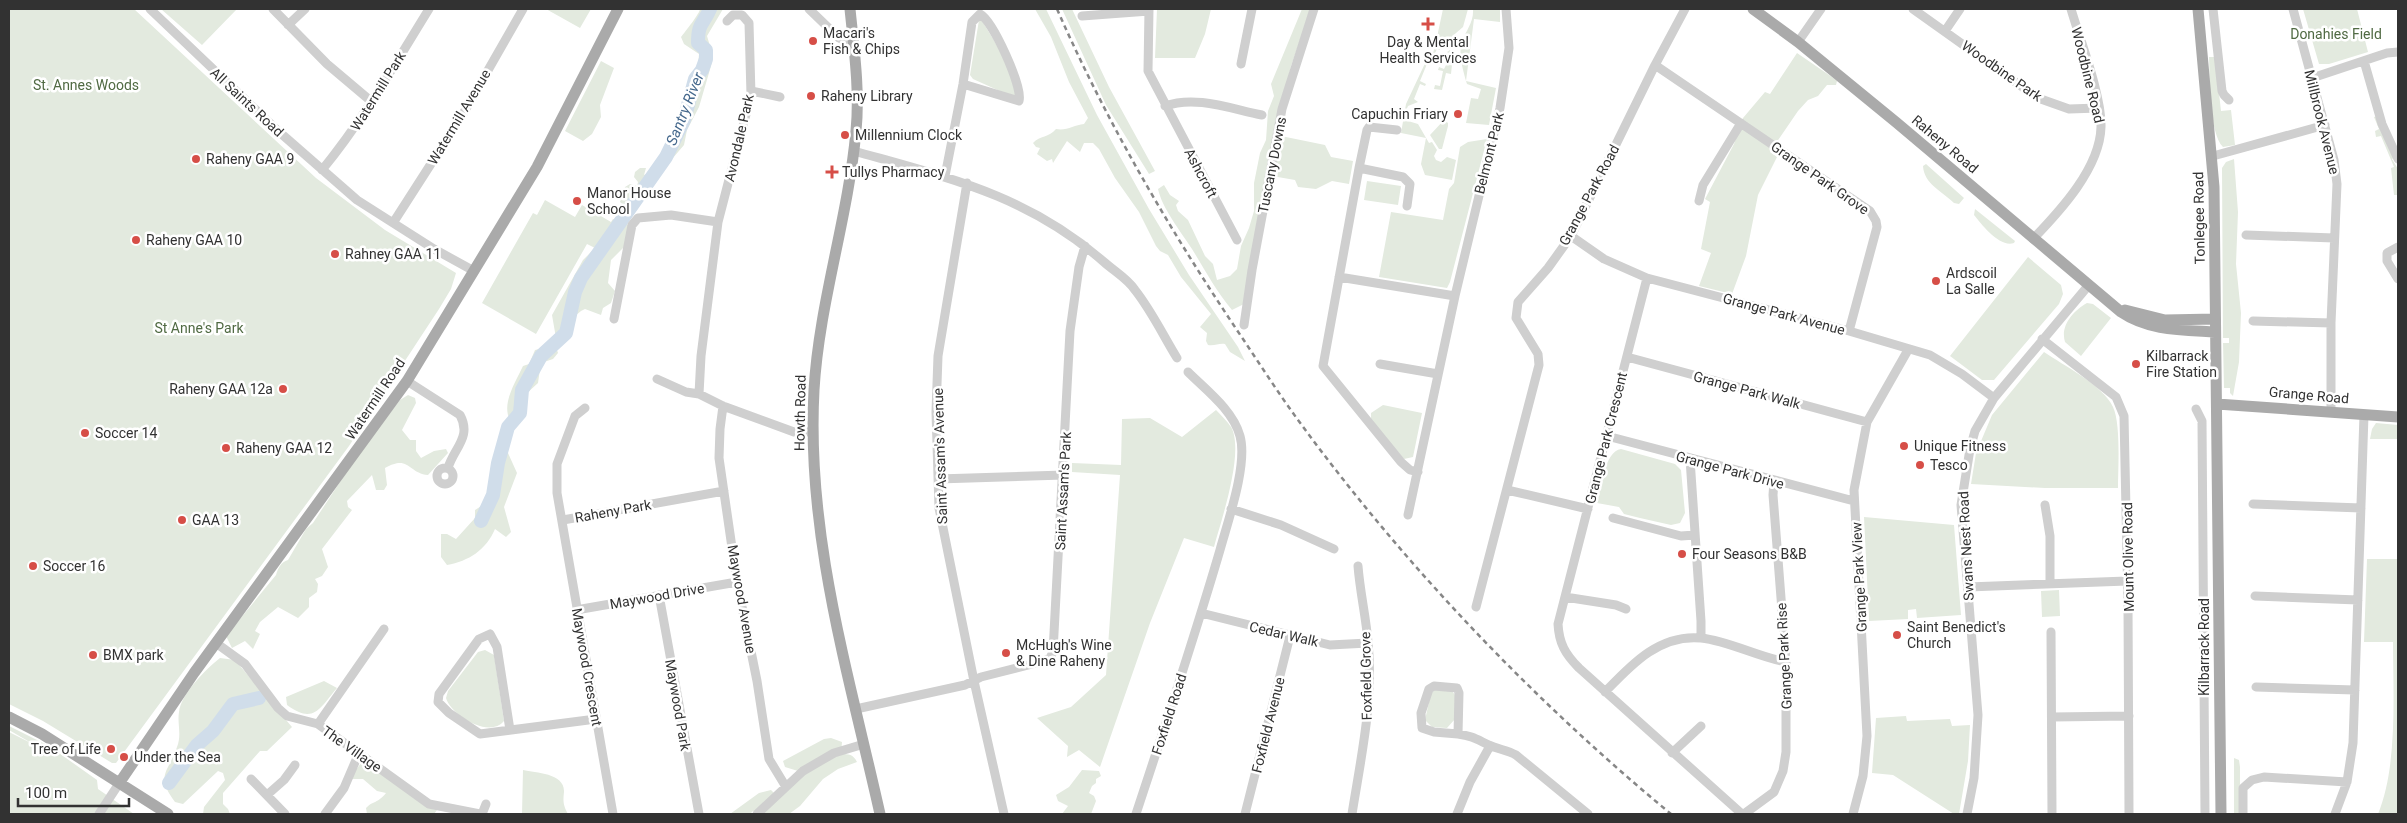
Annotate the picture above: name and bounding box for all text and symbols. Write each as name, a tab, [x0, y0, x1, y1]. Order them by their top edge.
marker: Day & Mental Health Services	[1421, 17, 1435, 31]
place label: Macari's Fish & Chips	[823, 25, 900, 57]
street label: Woodbine Road	[2068, 25, 2108, 125]
park label: Donahies Field	[2290, 26, 2382, 42]
place label: Day & Mental Health Services	[1380, 34, 1476, 66]
marker: Macari's Fish & Chips	[807, 35, 819, 47]
street label: Woodbine Park	[1959, 37, 2046, 105]
street label: Watermill Park	[347, 48, 409, 134]
street label: All Saints Road	[207, 64, 287, 140]
street label: Watermill Avenue	[424, 66, 494, 168]
street label: Millbrook Avenue	[2301, 68, 2343, 176]
water label: Santry River	[662, 69, 708, 148]
park label: St. Annes Woods	[33, 77, 139, 93]
place label: Raheny Library	[821, 88, 913, 104]
marker: Raheny Library	[805, 90, 817, 102]
street label: Avondale Park	[721, 92, 757, 183]
place label: Capuchin Friary	[1351, 106, 1448, 122]
marker: Capuchin Friary	[1452, 108, 1464, 120]
street label: Belmont Park	[1471, 110, 1507, 196]
street label: Raheny Road	[1909, 112, 1981, 176]
street label: Tuscany Downs	[1255, 115, 1289, 215]
place label: Millennium Clock	[855, 127, 963, 143]
marker: Millennium Clock	[839, 129, 851, 141]
street label: Grange Park Grove	[1768, 138, 1872, 218]
street label: Grange Park Road	[1556, 142, 1622, 248]
street label: Ashcroft	[1181, 146, 1221, 201]
place label: Raheny GAA 9	[206, 151, 294, 167]
marker: Raheny GAA 9	[190, 153, 202, 165]
place label: Tullys Pharmacy	[842, 164, 945, 180]
marker: Tullys Pharmacy	[826, 166, 838, 178]
street label: Tonlegee Road	[2190, 172, 2208, 264]
place label: Manor House School	[587, 185, 671, 217]
marker: Manor House School	[571, 195, 583, 207]
place label: Raheny GAA 10	[146, 232, 242, 248]
marker: Raheny GAA 10	[130, 234, 142, 246]
place label: Rahney GAA 11	[345, 246, 441, 262]
marker: Rahney GAA 11	[329, 248, 341, 260]
place label: Ardscoil La Salle	[1946, 265, 1997, 297]
marker: Ardscoil La Salle	[1930, 275, 1942, 287]
street label: Grange Park Avenue	[1721, 290, 1847, 338]
park label: St Anne's Park	[154, 320, 244, 336]
place label: Kilbarrack Fire Station	[2146, 348, 2217, 380]
street label: Watermill Road	[342, 355, 408, 443]
marker: Kilbarrack Fire Station	[2130, 358, 2142, 370]
street label: Grange Park Walk	[1692, 368, 1803, 412]
street label: Grange Park Crescent	[1582, 370, 1630, 506]
street label: Howth Road	[791, 375, 809, 451]
place label: Raheny GAA 12a	[169, 381, 273, 397]
marker: Raheny GAA 12a	[277, 383, 289, 395]
street label: Grange Road	[2268, 384, 2350, 406]
street label: Saint Assam's Avenue	[930, 388, 950, 524]
place label: Soccer 14	[95, 425, 157, 441]
marker: Soccer 14	[79, 427, 91, 439]
street label: Saint Assam's Park	[1052, 430, 1074, 551]
place label: Unique Fitness	[1914, 438, 2006, 454]
place label: Raheny GAA 12	[236, 440, 332, 456]
marker: Unique Fitness	[1898, 440, 1910, 452]
marker: Raheny GAA 12	[220, 442, 232, 454]
street label: Grange Park Drive	[1674, 448, 1786, 492]
place label: Tesco	[1930, 457, 1968, 473]
marker: Tesco	[1914, 459, 1926, 471]
street label: Swans Nest Road	[1955, 491, 1977, 601]
street label: Raheny Park	[573, 496, 653, 526]
street label: Mount Olive Road	[2119, 502, 2137, 612]
place label: GAA 13	[192, 512, 239, 528]
marker: GAA 13	[176, 514, 188, 526]
street label: Grange Park View	[1848, 521, 1870, 632]
street label: Maywood Avenue	[725, 543, 759, 655]
place label: Four Seasons B&B	[1692, 546, 1807, 562]
marker: Four Seasons B&B	[1676, 548, 1688, 560]
place label: Soccer 16	[43, 558, 105, 574]
marker: Soccer 16	[27, 560, 39, 572]
street label: Maywood Drive	[609, 580, 705, 612]
street label: Kilbarrack Road	[2196, 598, 2212, 696]
street label: Grange Park Rise	[1773, 602, 1795, 710]
street label: Maywood Crescent	[569, 607, 605, 728]
street label: Cedar Walk	[1248, 618, 1321, 650]
place label: Saint Benedict's Church	[1907, 619, 2006, 651]
marker: Saint Benedict's Church	[1891, 629, 1903, 641]
street label: Foxfield Grove	[1357, 632, 1375, 720]
place label: McHugh's Wine & Dine Raheny	[1016, 637, 1112, 669]
place label: BMX park	[103, 647, 165, 663]
marker: McHugh's Wine & Dine Raheny	[1000, 647, 1012, 659]
marker: BMX park	[87, 649, 99, 661]
street label: Maywood Park	[662, 658, 694, 753]
street label: Foxfield Road	[1148, 671, 1190, 757]
street label: Foxfield Avenue	[1248, 675, 1288, 775]
street label: The Village	[319, 723, 385, 775]
place label: Tree of Life	[31, 741, 101, 757]
marker: Tree of Life	[105, 743, 117, 755]
place label: Under the Sea	[134, 749, 221, 765]
marker: Under the Sea	[118, 751, 130, 763]
scale bar	[18, 776, 129, 808]
text: 100 m	[25, 784, 67, 802]

